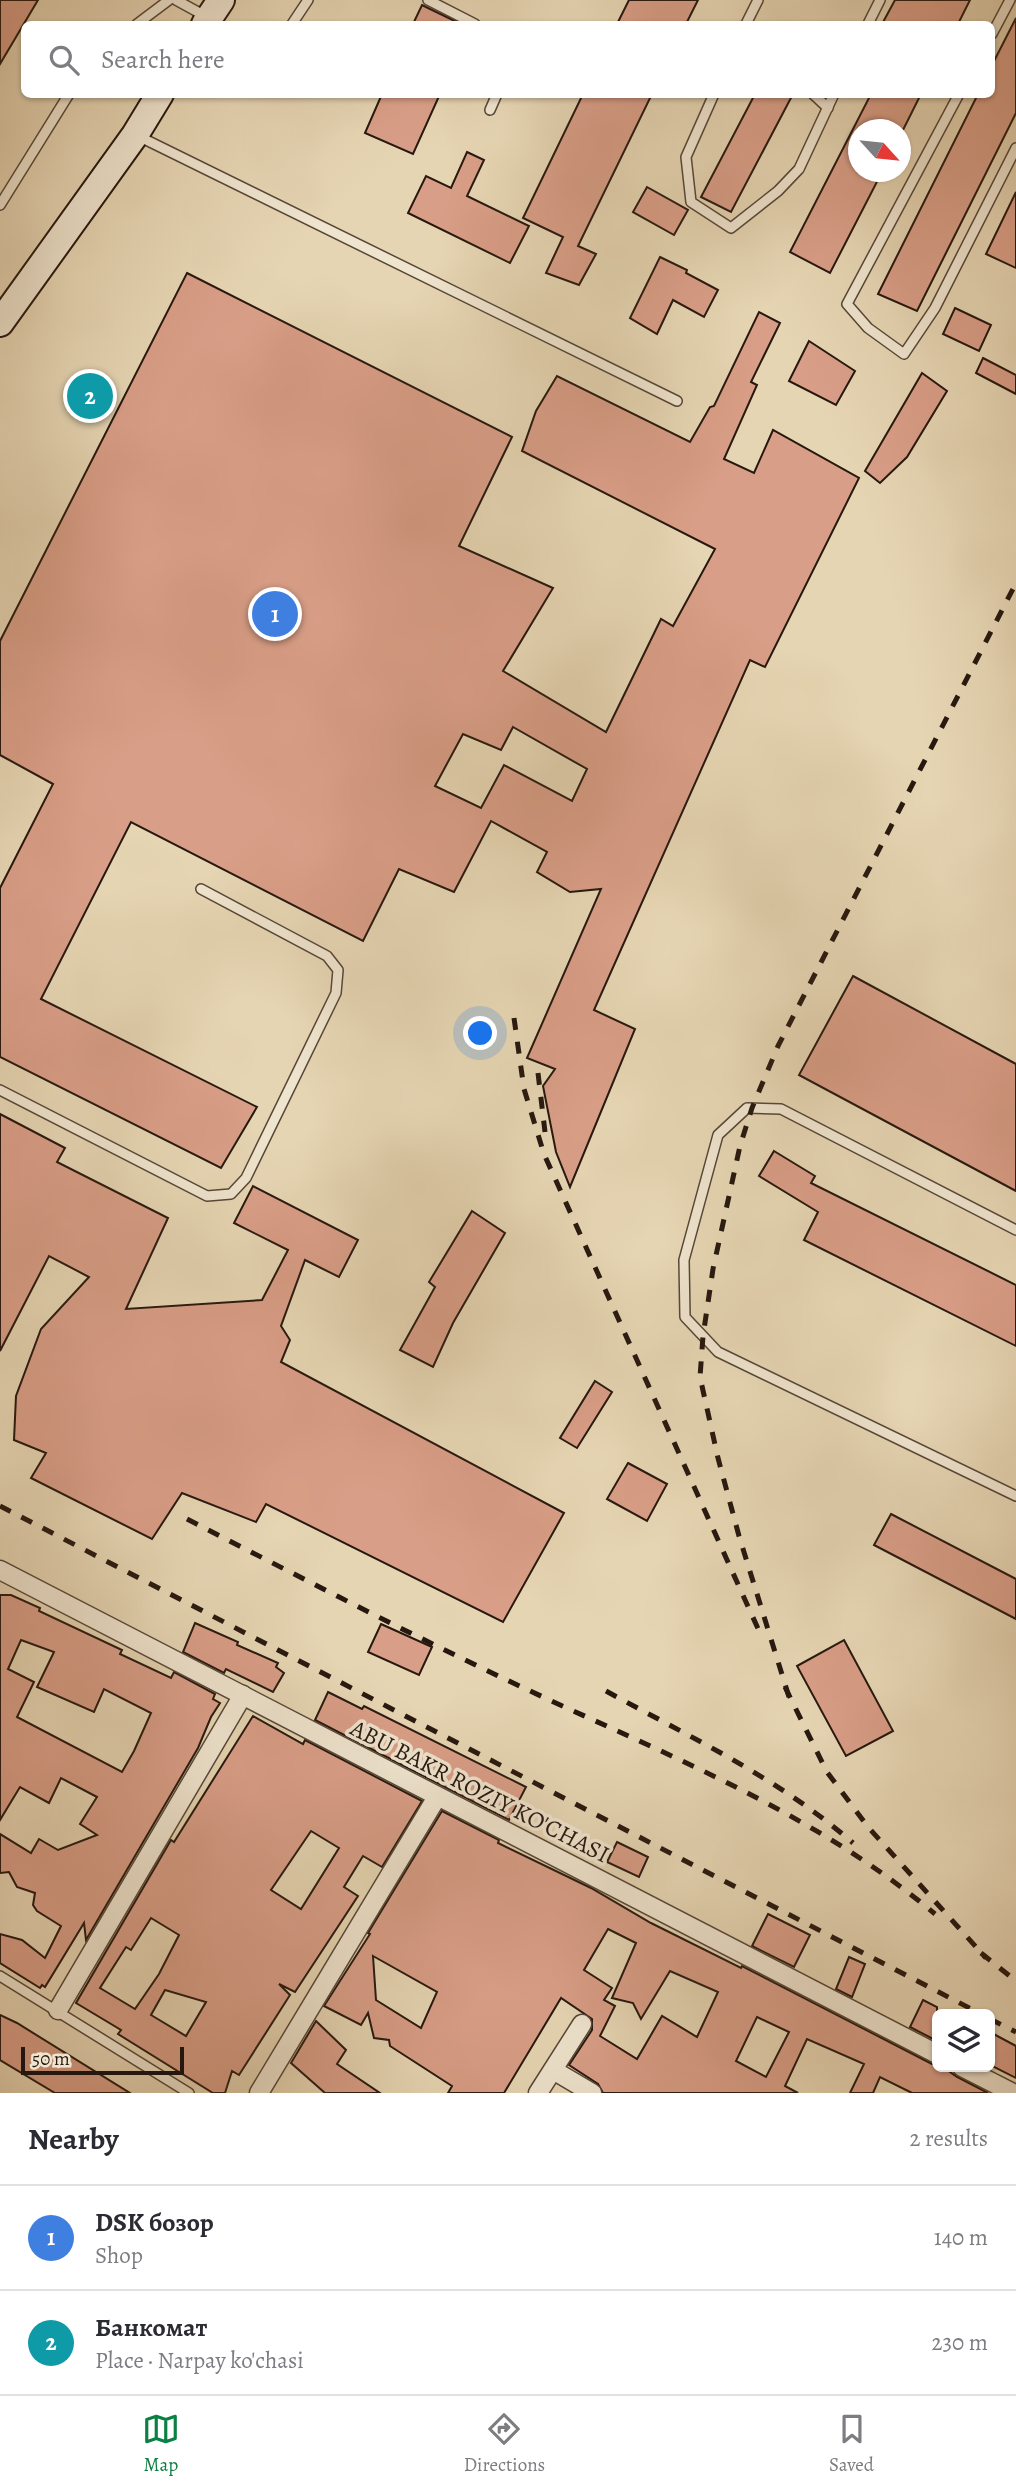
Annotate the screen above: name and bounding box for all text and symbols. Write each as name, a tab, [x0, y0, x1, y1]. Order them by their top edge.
search box	[21, 21, 995, 98]
icon: search	[45, 41, 83, 79]
text: Search here	[101, 42, 225, 77]
north arrow	[848, 119, 911, 182]
pin: 2	[67, 370, 113, 422]
pin: 1	[252, 588, 298, 640]
your location	[463, 1016, 497, 1050]
street label: ABU BAKR ROZIY KO'CHASI	[344, 1711, 615, 1870]
map controls	[932, 2009, 995, 2072]
button: layers	[932, 2009, 995, 2072]
scale bar	[21, 2044, 184, 2076]
text: 50 m	[32, 2046, 70, 2072]
text: Nearby	[28, 2119, 119, 2159]
text: 2 results	[910, 2123, 988, 2154]
text: DSK бозор	[95, 2205, 214, 2240]
text: 1	[47, 2222, 55, 2253]
text: 140 m	[934, 2222, 988, 2253]
text: Shop	[95, 2240, 143, 2271]
text: Банкомат	[95, 2310, 207, 2345]
text: 2	[45, 2327, 57, 2358]
text: 230 m	[932, 2327, 988, 2358]
text: Place · Narpay ko'chasi	[95, 2345, 304, 2376]
tab: Map	[142, 2410, 180, 2478]
tab: Directions	[464, 2410, 545, 2478]
tab: Saved	[829, 2410, 874, 2478]

